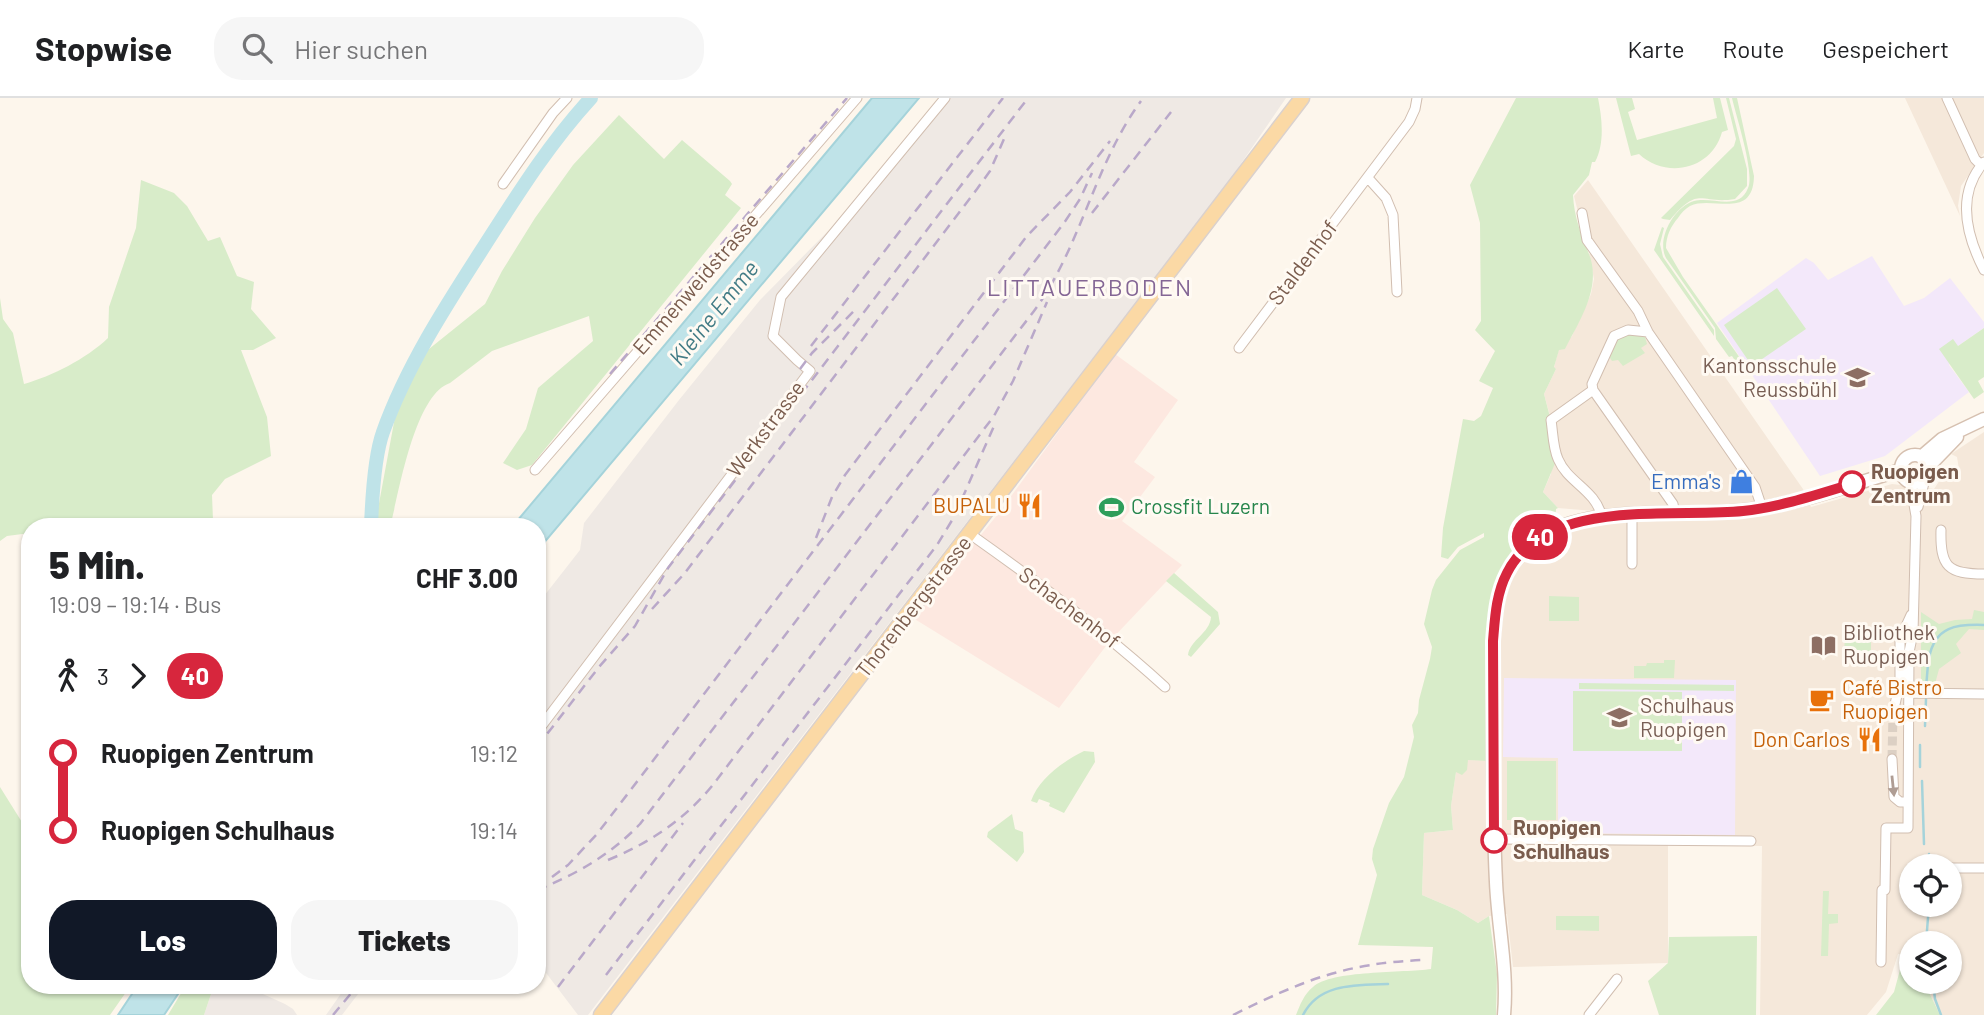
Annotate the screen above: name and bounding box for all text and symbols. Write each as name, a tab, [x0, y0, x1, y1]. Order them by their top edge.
search box	[214, 17, 704, 80]
text: Stopwise	[35, 28, 172, 68]
icon: search	[238, 29, 276, 67]
text: Hier suchen	[294, 33, 428, 64]
text: Karte	[1627, 34, 1685, 63]
text: Route	[1723, 34, 1784, 63]
text: Gespeichert	[1822, 34, 1949, 63]
street label: Emmenweidstrasse	[627, 207, 763, 359]
street label: Staldenhof	[1262, 215, 1342, 309]
water label: Kleine Emme	[662, 254, 764, 370]
district label: LITTAUERBODEN	[987, 272, 1193, 301]
place label: Kantonsschule Reussbühl	[1703, 352, 1837, 401]
school or university icon: Kantonsschule Reussbühl	[1843, 364, 1871, 392]
street label: Werkstrasse	[721, 375, 809, 481]
place label: Ruopigen Zentrum	[1871, 458, 1959, 507]
place label: Emma's	[1651, 468, 1721, 493]
shop icon: Emma's	[1727, 468, 1755, 496]
marker: Ruopigen Zentrum	[1839, 471, 1865, 497]
place label: BUPALU	[933, 492, 1010, 517]
restaurant icon: BUPALU	[1016, 492, 1044, 520]
sports icon: Crossfit Luzern	[1097, 493, 1125, 521]
place label: Crossfit Luzern	[1131, 493, 1270, 518]
line badge: 40	[1508, 514, 1572, 560]
text: 40	[1526, 522, 1554, 551]
street label: Thorenbergstrasse	[850, 530, 976, 682]
text: 5 Min.	[49, 541, 145, 587]
street label: Schachenhof	[1015, 561, 1125, 653]
text: CHF 3.00	[416, 562, 518, 593]
text: 19:09 – 19:14 · Bus	[49, 590, 221, 618]
place label: Bibliothek Ruopigen	[1843, 619, 1935, 668]
library icon: Bibliothek Ruopigen	[1809, 631, 1837, 659]
icon: walk	[49, 657, 87, 695]
icon: forward	[119, 657, 157, 695]
text: 40	[181, 661, 209, 690]
text: 3	[97, 662, 109, 690]
place label: Café Bistro Ruopigen	[1842, 674, 1942, 723]
cafe icon: Café Bistro Ruopigen	[1808, 686, 1836, 714]
place label: Schulhaus Ruopigen	[1640, 692, 1734, 741]
school or university icon: Schulhaus Ruopigen	[1606, 704, 1634, 732]
place label: Don Carlos	[1753, 726, 1850, 751]
restaurant icon: Don Carlos	[1856, 726, 1884, 754]
text: Ruopigen Zentrum	[101, 737, 314, 768]
text: 19:12	[470, 739, 518, 767]
one-way arrow	[1888, 775, 1899, 797]
text: Ruopigen Schulhaus	[101, 814, 334, 845]
place label: Ruopigen Schulhaus	[1513, 814, 1609, 863]
text: 19:14	[469, 816, 518, 844]
marker: Ruopigen Schulhaus	[1481, 827, 1507, 853]
map controls	[1899, 854, 1962, 994]
button: locate	[1899, 854, 1962, 917]
button: Los	[49, 900, 277, 980]
button: Tickets	[291, 900, 518, 980]
button: layers	[1899, 931, 1962, 994]

